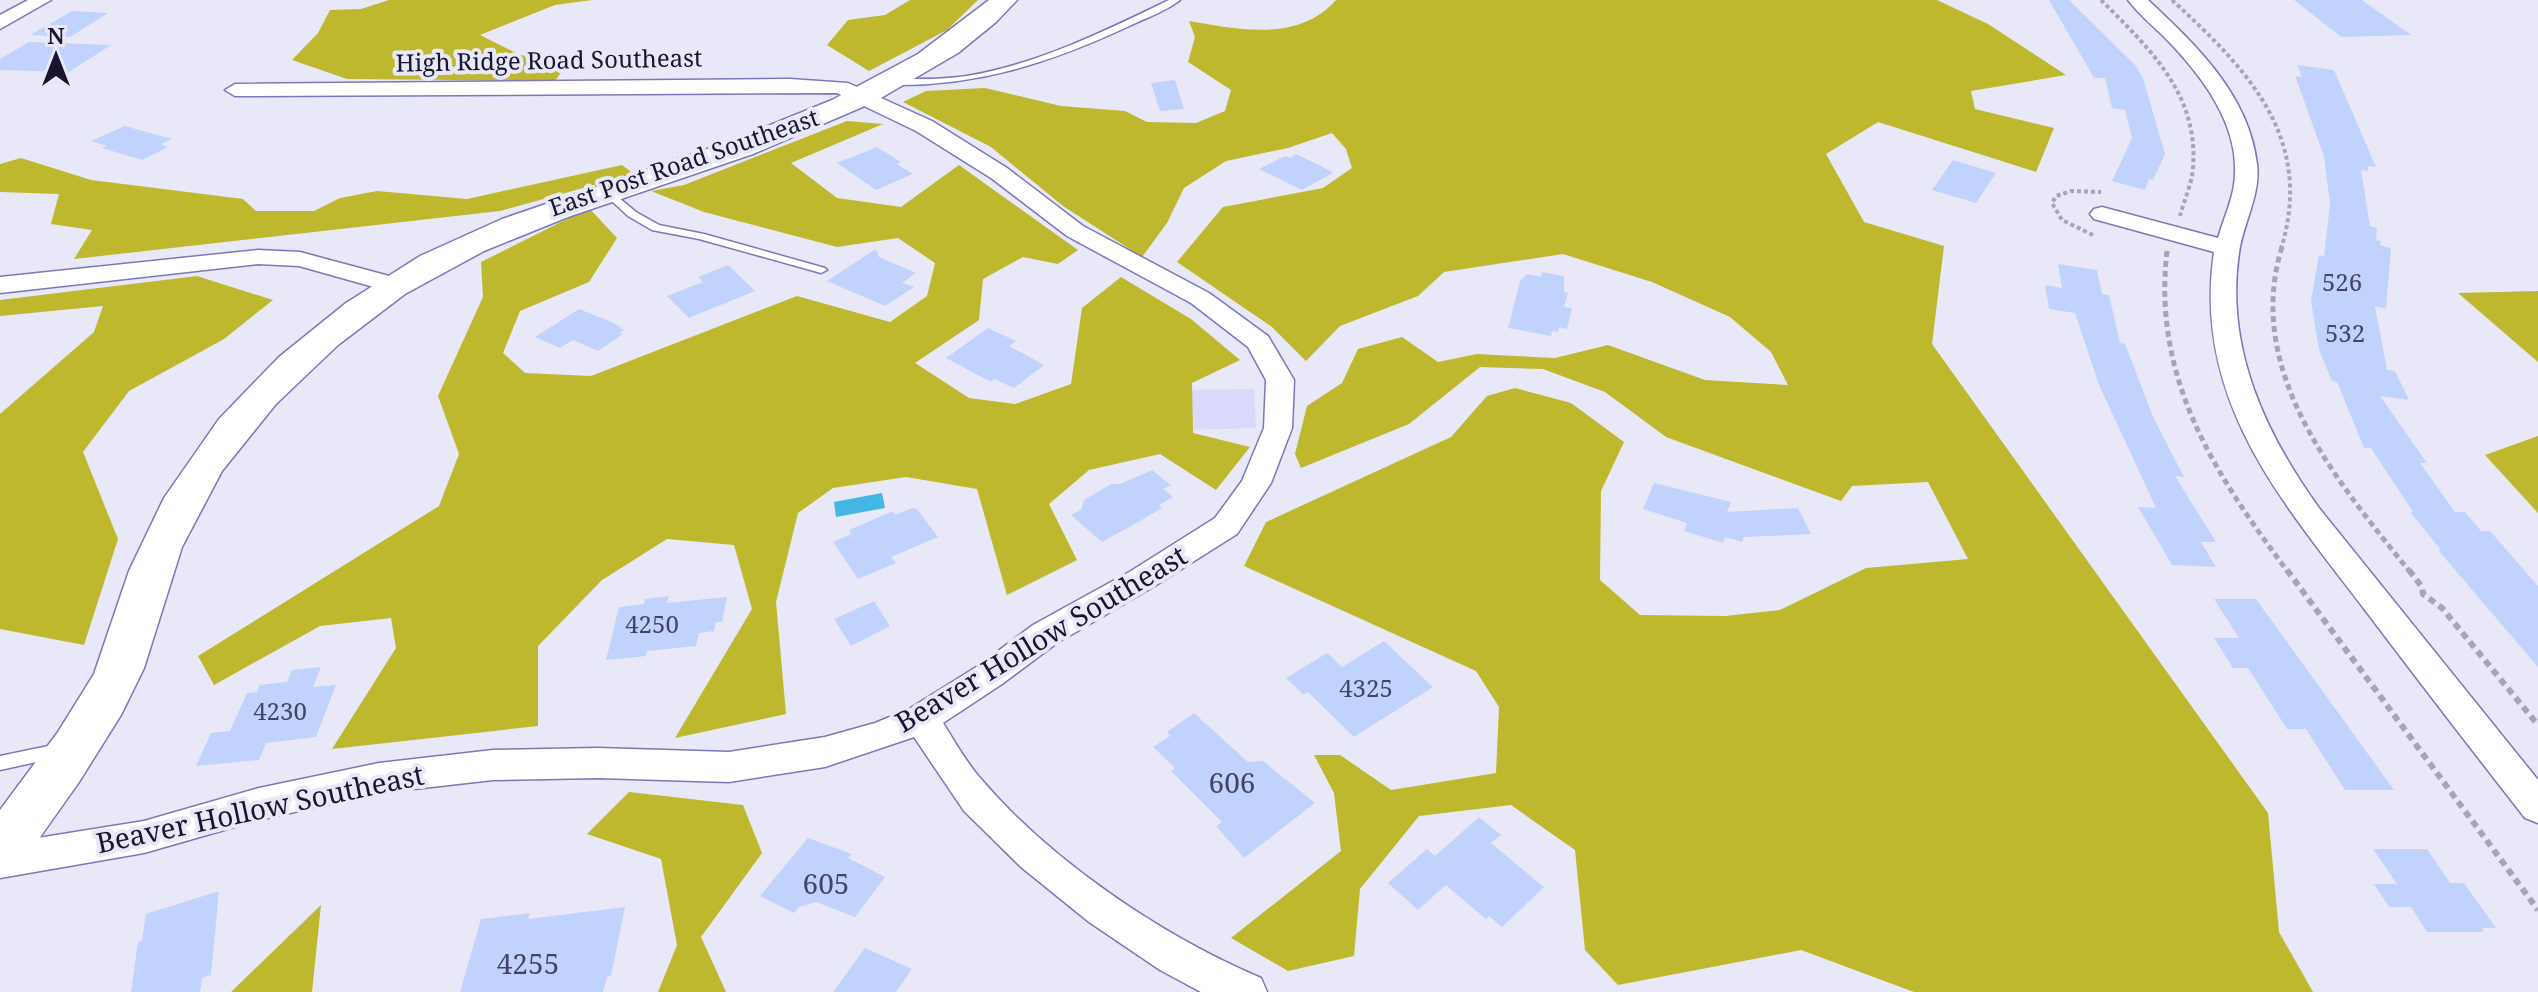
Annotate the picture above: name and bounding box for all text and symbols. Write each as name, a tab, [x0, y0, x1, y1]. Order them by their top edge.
north arrow	[16, 16, 96, 96]
text: N	[47, 20, 65, 50]
street label: High Ridge Road Southeast	[395, 40, 703, 79]
street label: East Post Road Southeast	[544, 100, 823, 223]
house number: 526	[2322, 265, 2362, 298]
house number: 532	[2325, 316, 2365, 349]
street label: Beaver Hollow Southeast	[888, 536, 1194, 740]
house number: 4250	[625, 607, 679, 640]
house number: 4325	[1339, 671, 1393, 704]
house number: 4230	[253, 694, 307, 727]
street label: Beaver Hollow Southeast	[92, 755, 427, 861]
house number: 606	[1209, 763, 1255, 801]
house number: 605	[803, 864, 849, 902]
house number: 4255	[497, 944, 559, 982]

